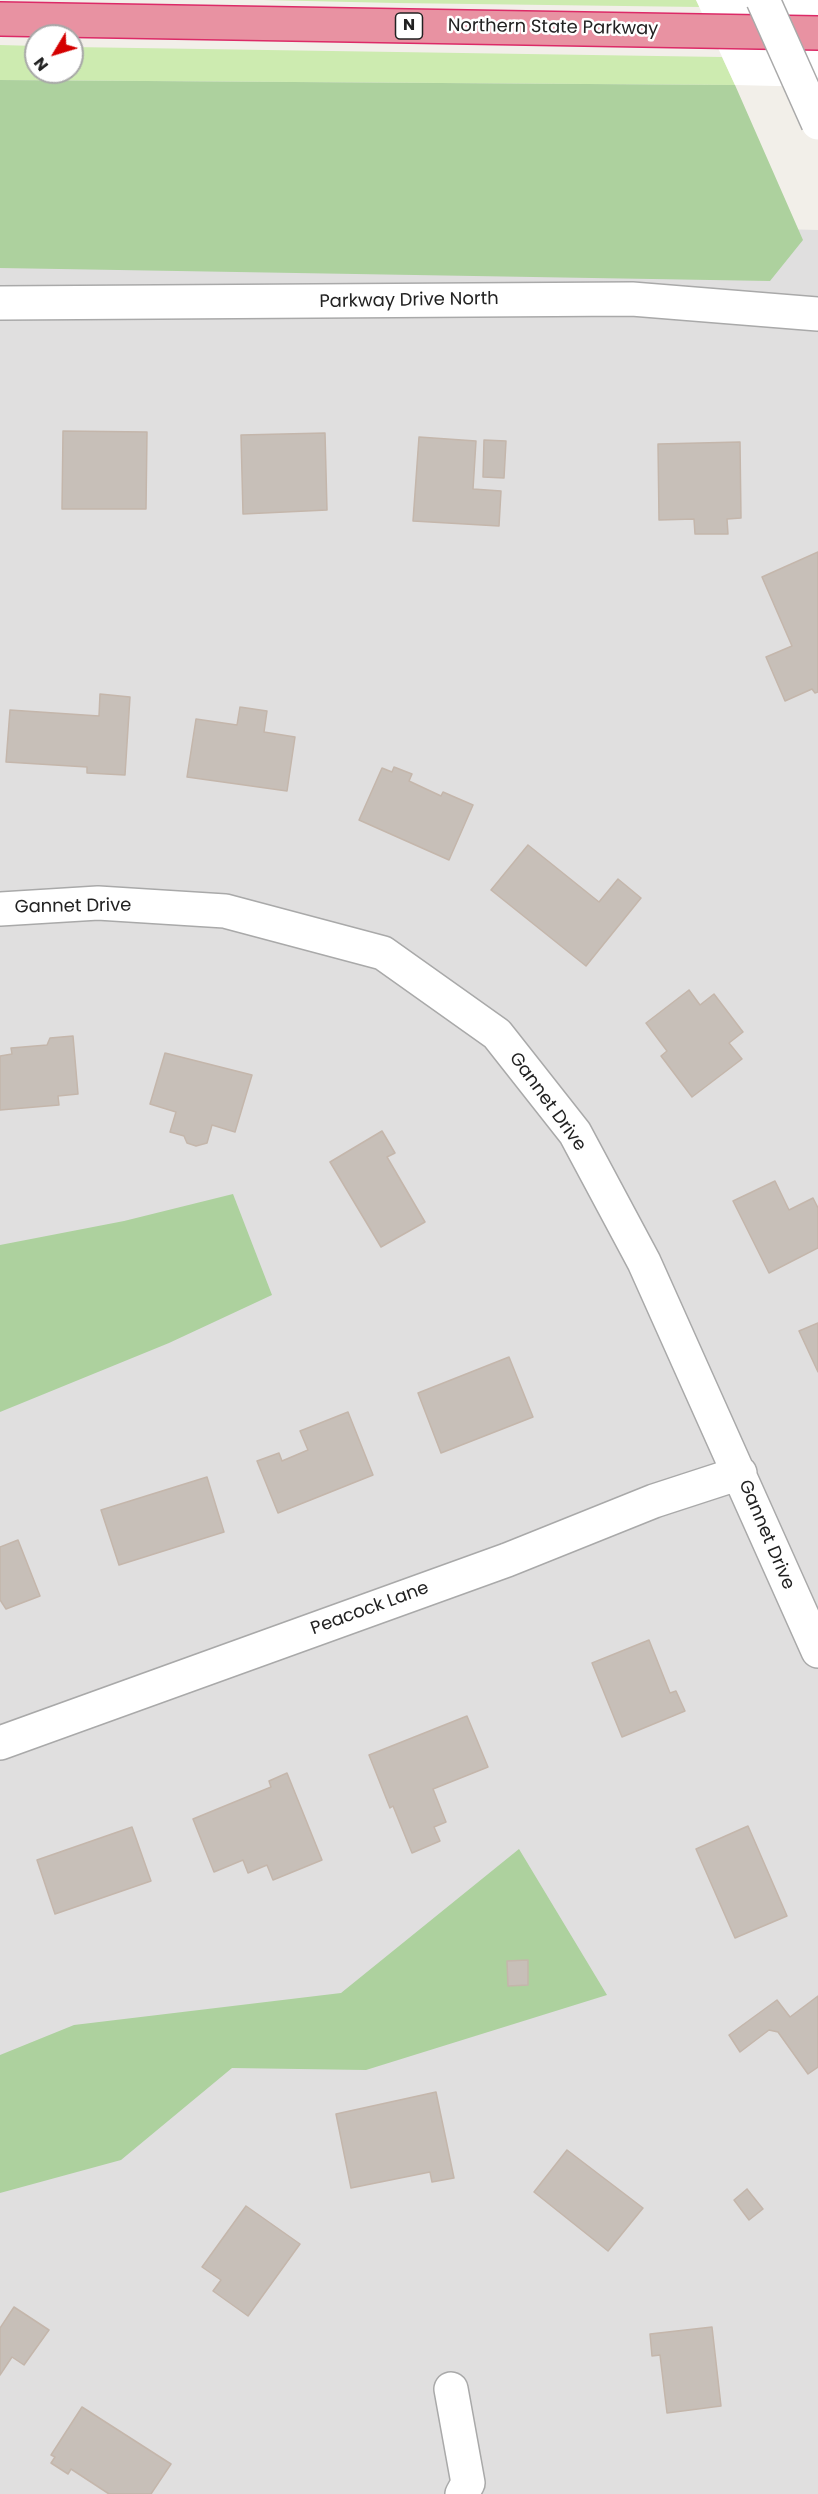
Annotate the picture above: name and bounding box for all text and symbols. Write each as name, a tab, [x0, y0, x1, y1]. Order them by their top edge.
road number: N	[396, 13, 422, 39]
street label: Northern State Parkway	[448, 15, 658, 41]
north arrow	[24, 24, 84, 84]
text: N	[28, 52, 54, 76]
street label: Parkway Drive North	[319, 289, 499, 313]
street label: Gannet Drive	[14, 895, 132, 919]
street label: Gannet Drive	[504, 1048, 590, 1156]
street label: Gannet Drive	[733, 1477, 799, 1593]
street label: Peacock Lane	[308, 1578, 432, 1640]

